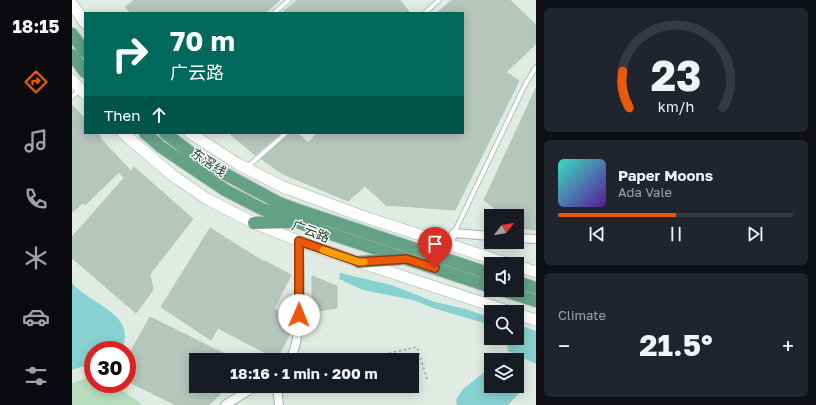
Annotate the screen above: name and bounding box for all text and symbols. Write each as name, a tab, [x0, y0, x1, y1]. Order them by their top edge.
text: 18:15	[13, 15, 59, 37]
text: 70 m	[170, 24, 235, 57]
icon: right	[104, 28, 156, 80]
text: 23	[651, 50, 701, 100]
text: 广云路	[170, 61, 224, 83]
icon: directions	[22, 68, 50, 96]
text: km/h	[658, 98, 694, 115]
icon: ahead	[148, 104, 170, 126]
text: Then	[104, 106, 140, 124]
icon: music	[22, 127, 50, 155]
street label: 东滘线	[188, 144, 230, 180]
text: Paper Moons	[618, 166, 713, 184]
text: Ada Vale	[618, 184, 672, 200]
icon: phone	[22, 185, 50, 213]
north arrow	[484, 209, 524, 249]
map controls	[484, 209, 524, 393]
street label: 广云路	[290, 217, 332, 245]
icon: previous	[586, 223, 608, 245]
icon: pause	[665, 223, 687, 245]
icon: next	[744, 223, 766, 245]
pin	[418, 227, 452, 268]
icon: arrive	[424, 233, 446, 255]
icon: climate	[22, 244, 50, 272]
button: sound	[484, 257, 524, 297]
position arrow	[278, 294, 320, 336]
icon: car	[22, 303, 50, 331]
button: search	[484, 305, 524, 345]
text: Climate	[558, 307, 606, 323]
text: 21.5°	[639, 327, 713, 363]
text: −	[558, 332, 570, 359]
text: +	[782, 332, 794, 359]
speed limit sign: 30	[84, 341, 136, 393]
button: layers	[484, 353, 524, 393]
icon: filters	[22, 362, 50, 390]
text: 18:16 · 1 min · 200 m	[230, 364, 378, 382]

